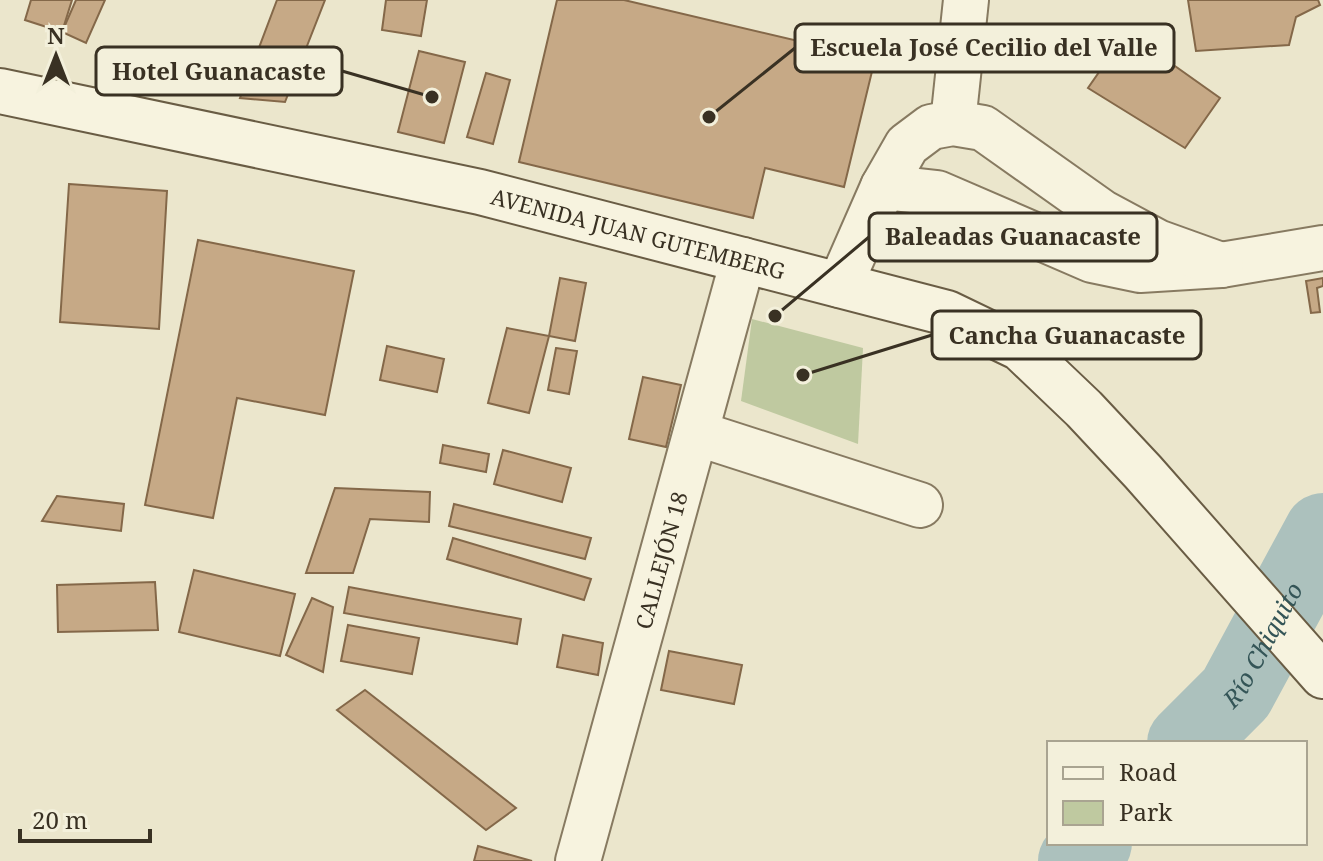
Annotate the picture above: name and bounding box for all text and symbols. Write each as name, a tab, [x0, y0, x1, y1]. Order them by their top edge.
north arrow	[16, 16, 96, 96]
text: N	[47, 20, 65, 50]
callout: Escuela José Cecilio del Valle	[795, 24, 1174, 72]
text: Escuela José Cecilio del Valle	[810, 30, 1158, 63]
callout: Hotel Guanacaste	[96, 47, 342, 95]
text: Hotel Guanacaste	[112, 54, 326, 87]
street label: AVENIDA JUAN GUTEMBERG	[488, 181, 789, 286]
callout: Baleadas Guanacaste	[869, 213, 1157, 261]
text: Baleadas Guanacaste	[885, 219, 1141, 252]
callout: Cancha Guanacaste	[932, 311, 1201, 359]
text: Cancha Guanacaste	[948, 318, 1186, 351]
street label: CALLEJÓN 18	[627, 488, 694, 632]
water label: Río Chiquito	[1214, 576, 1310, 715]
legend	[1047, 741, 1307, 845]
text: Road	[1119, 755, 1177, 788]
scale bar	[20, 793, 150, 843]
text: Park	[1119, 795, 1173, 828]
text: 20 m	[32, 803, 88, 836]

